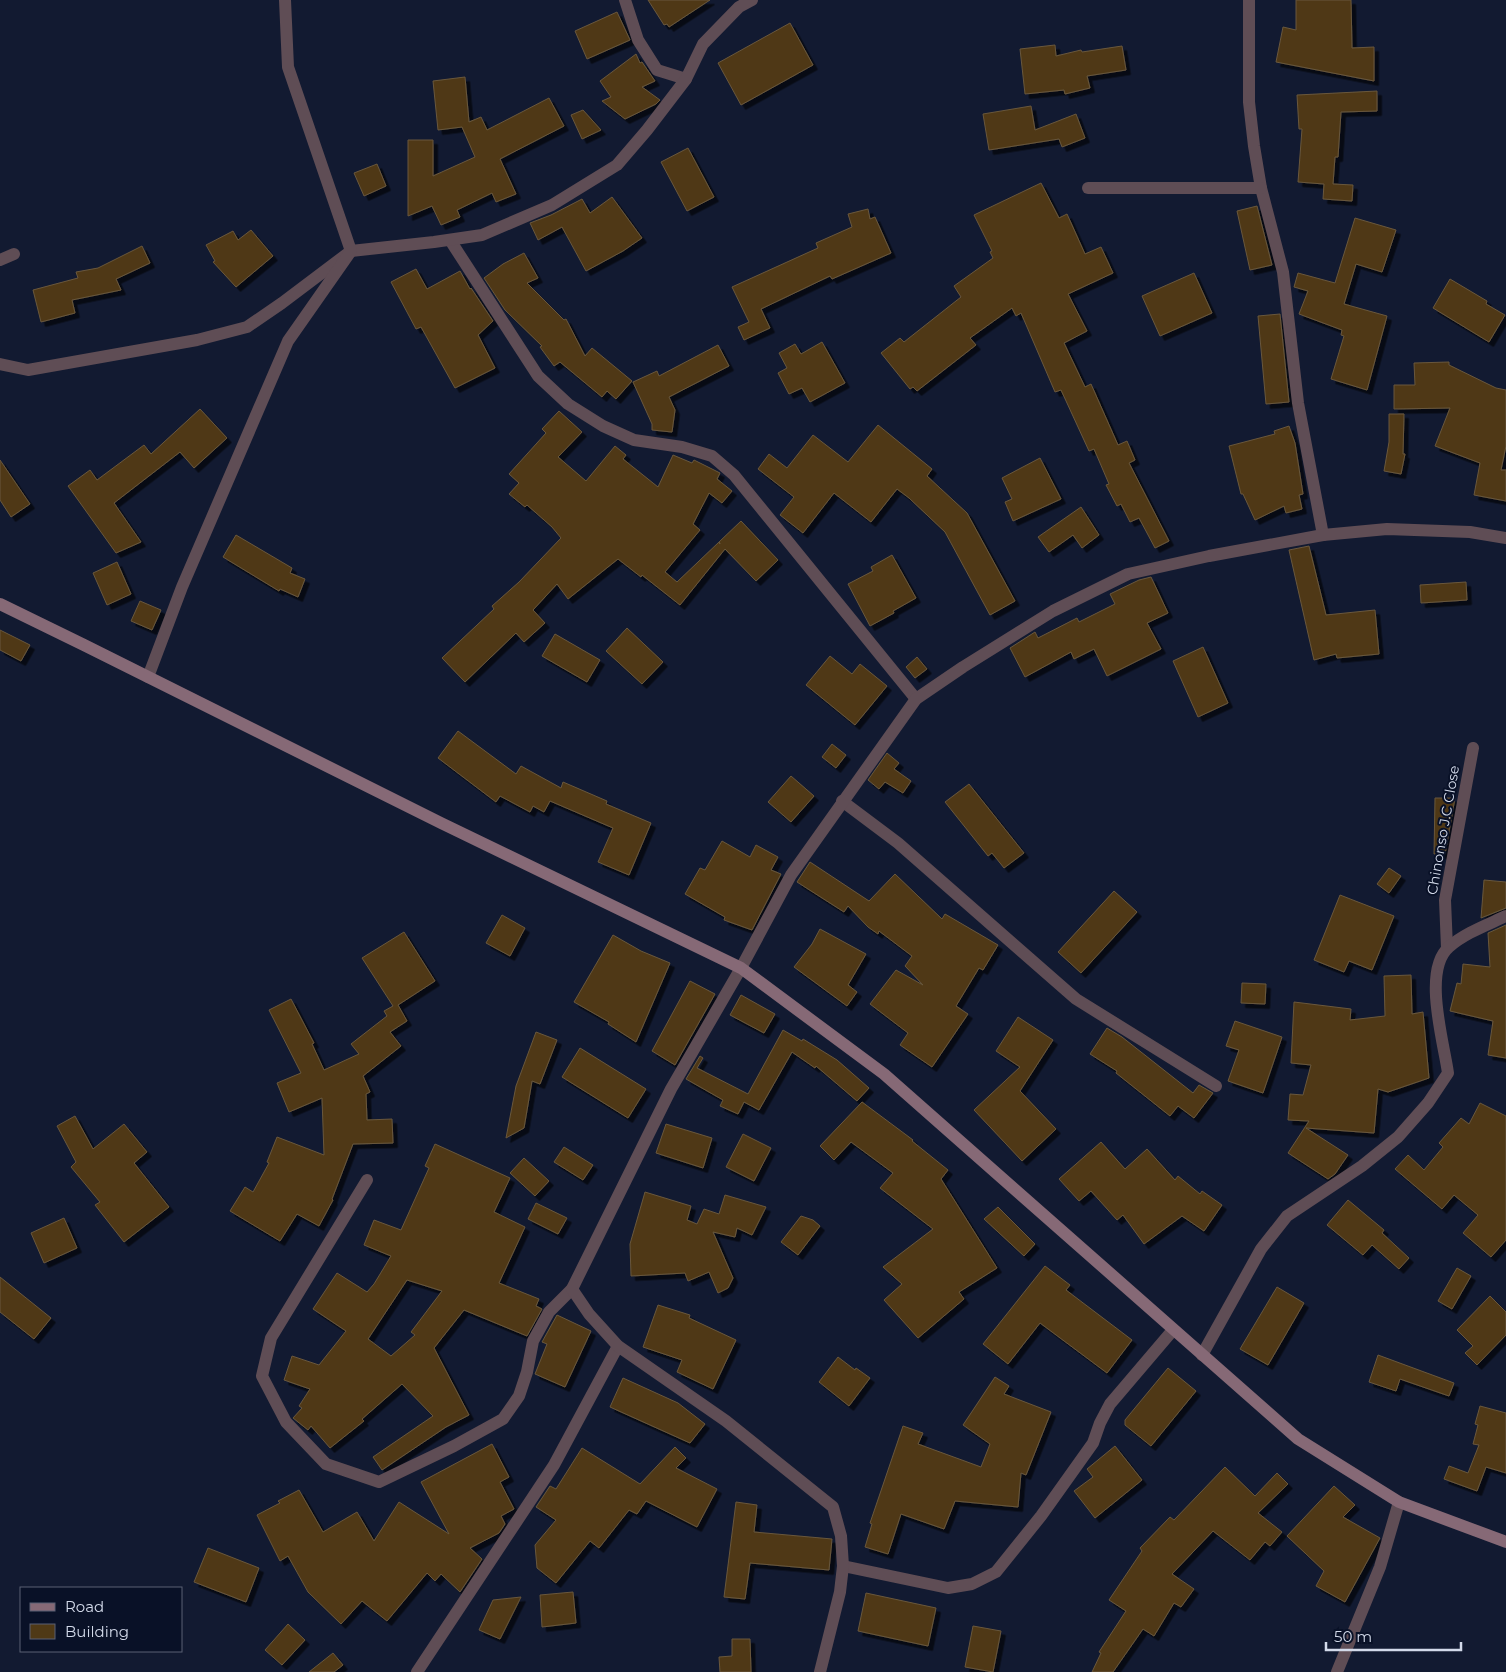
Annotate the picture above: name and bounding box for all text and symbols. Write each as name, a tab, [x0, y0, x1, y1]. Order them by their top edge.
street label: Chinonso J.C Close	[1423, 764, 1463, 896]
legend	[20, 1587, 182, 1652]
text: Road	[65, 1597, 104, 1616]
scale bar	[1326, 1620, 1461, 1652]
text: Building	[65, 1622, 129, 1641]
text: 50 m	[1334, 1627, 1372, 1646]

